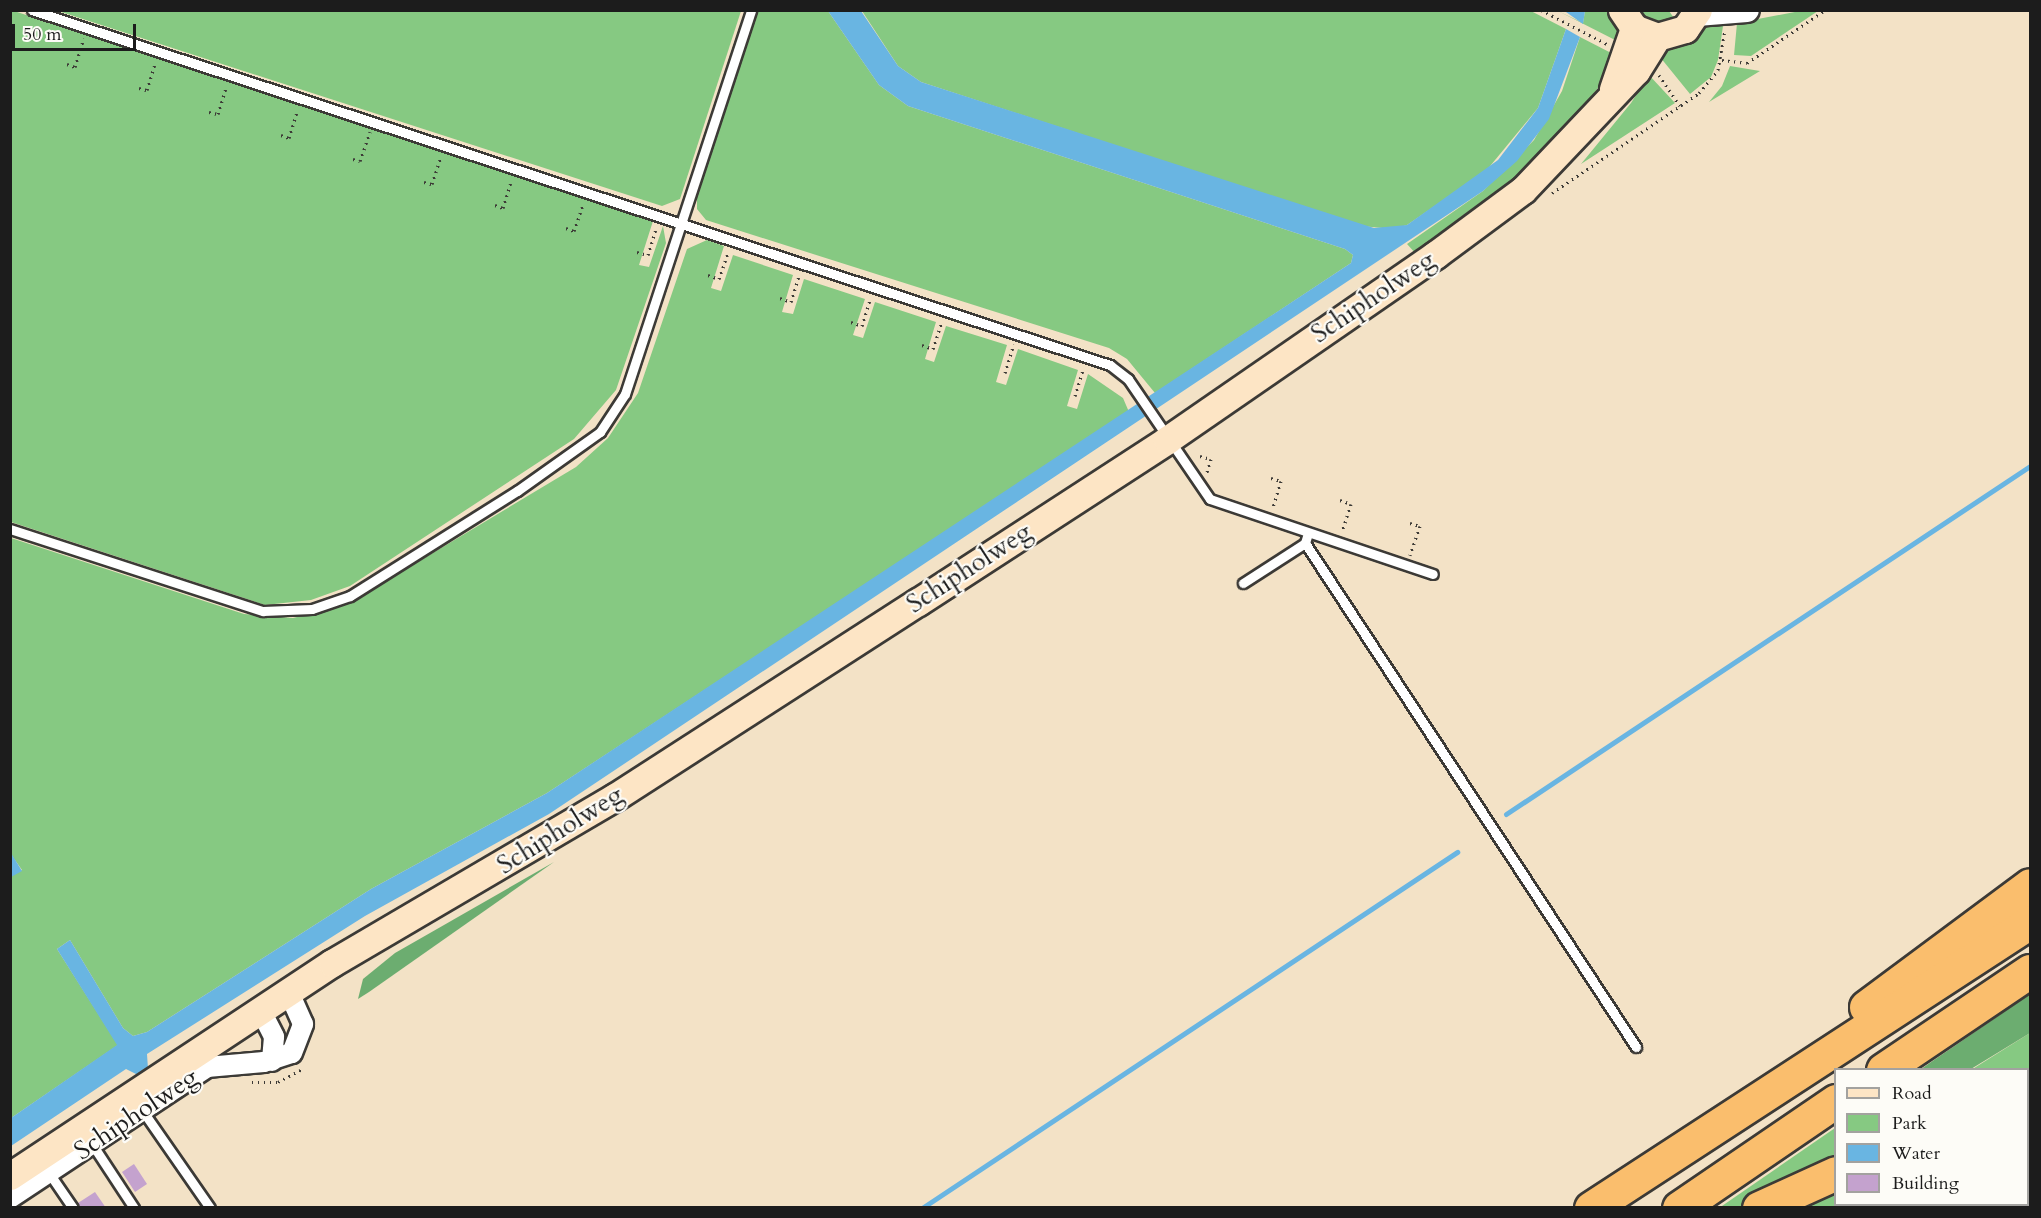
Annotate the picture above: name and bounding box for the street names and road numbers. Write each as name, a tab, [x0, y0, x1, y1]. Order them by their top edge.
street label: Schipholweg	[1305, 244, 1441, 350]
street label: Schipholweg	[901, 516, 1037, 620]
street label: Schipholweg	[491, 779, 629, 881]
street label: Schipholweg	[68, 1061, 204, 1167]

